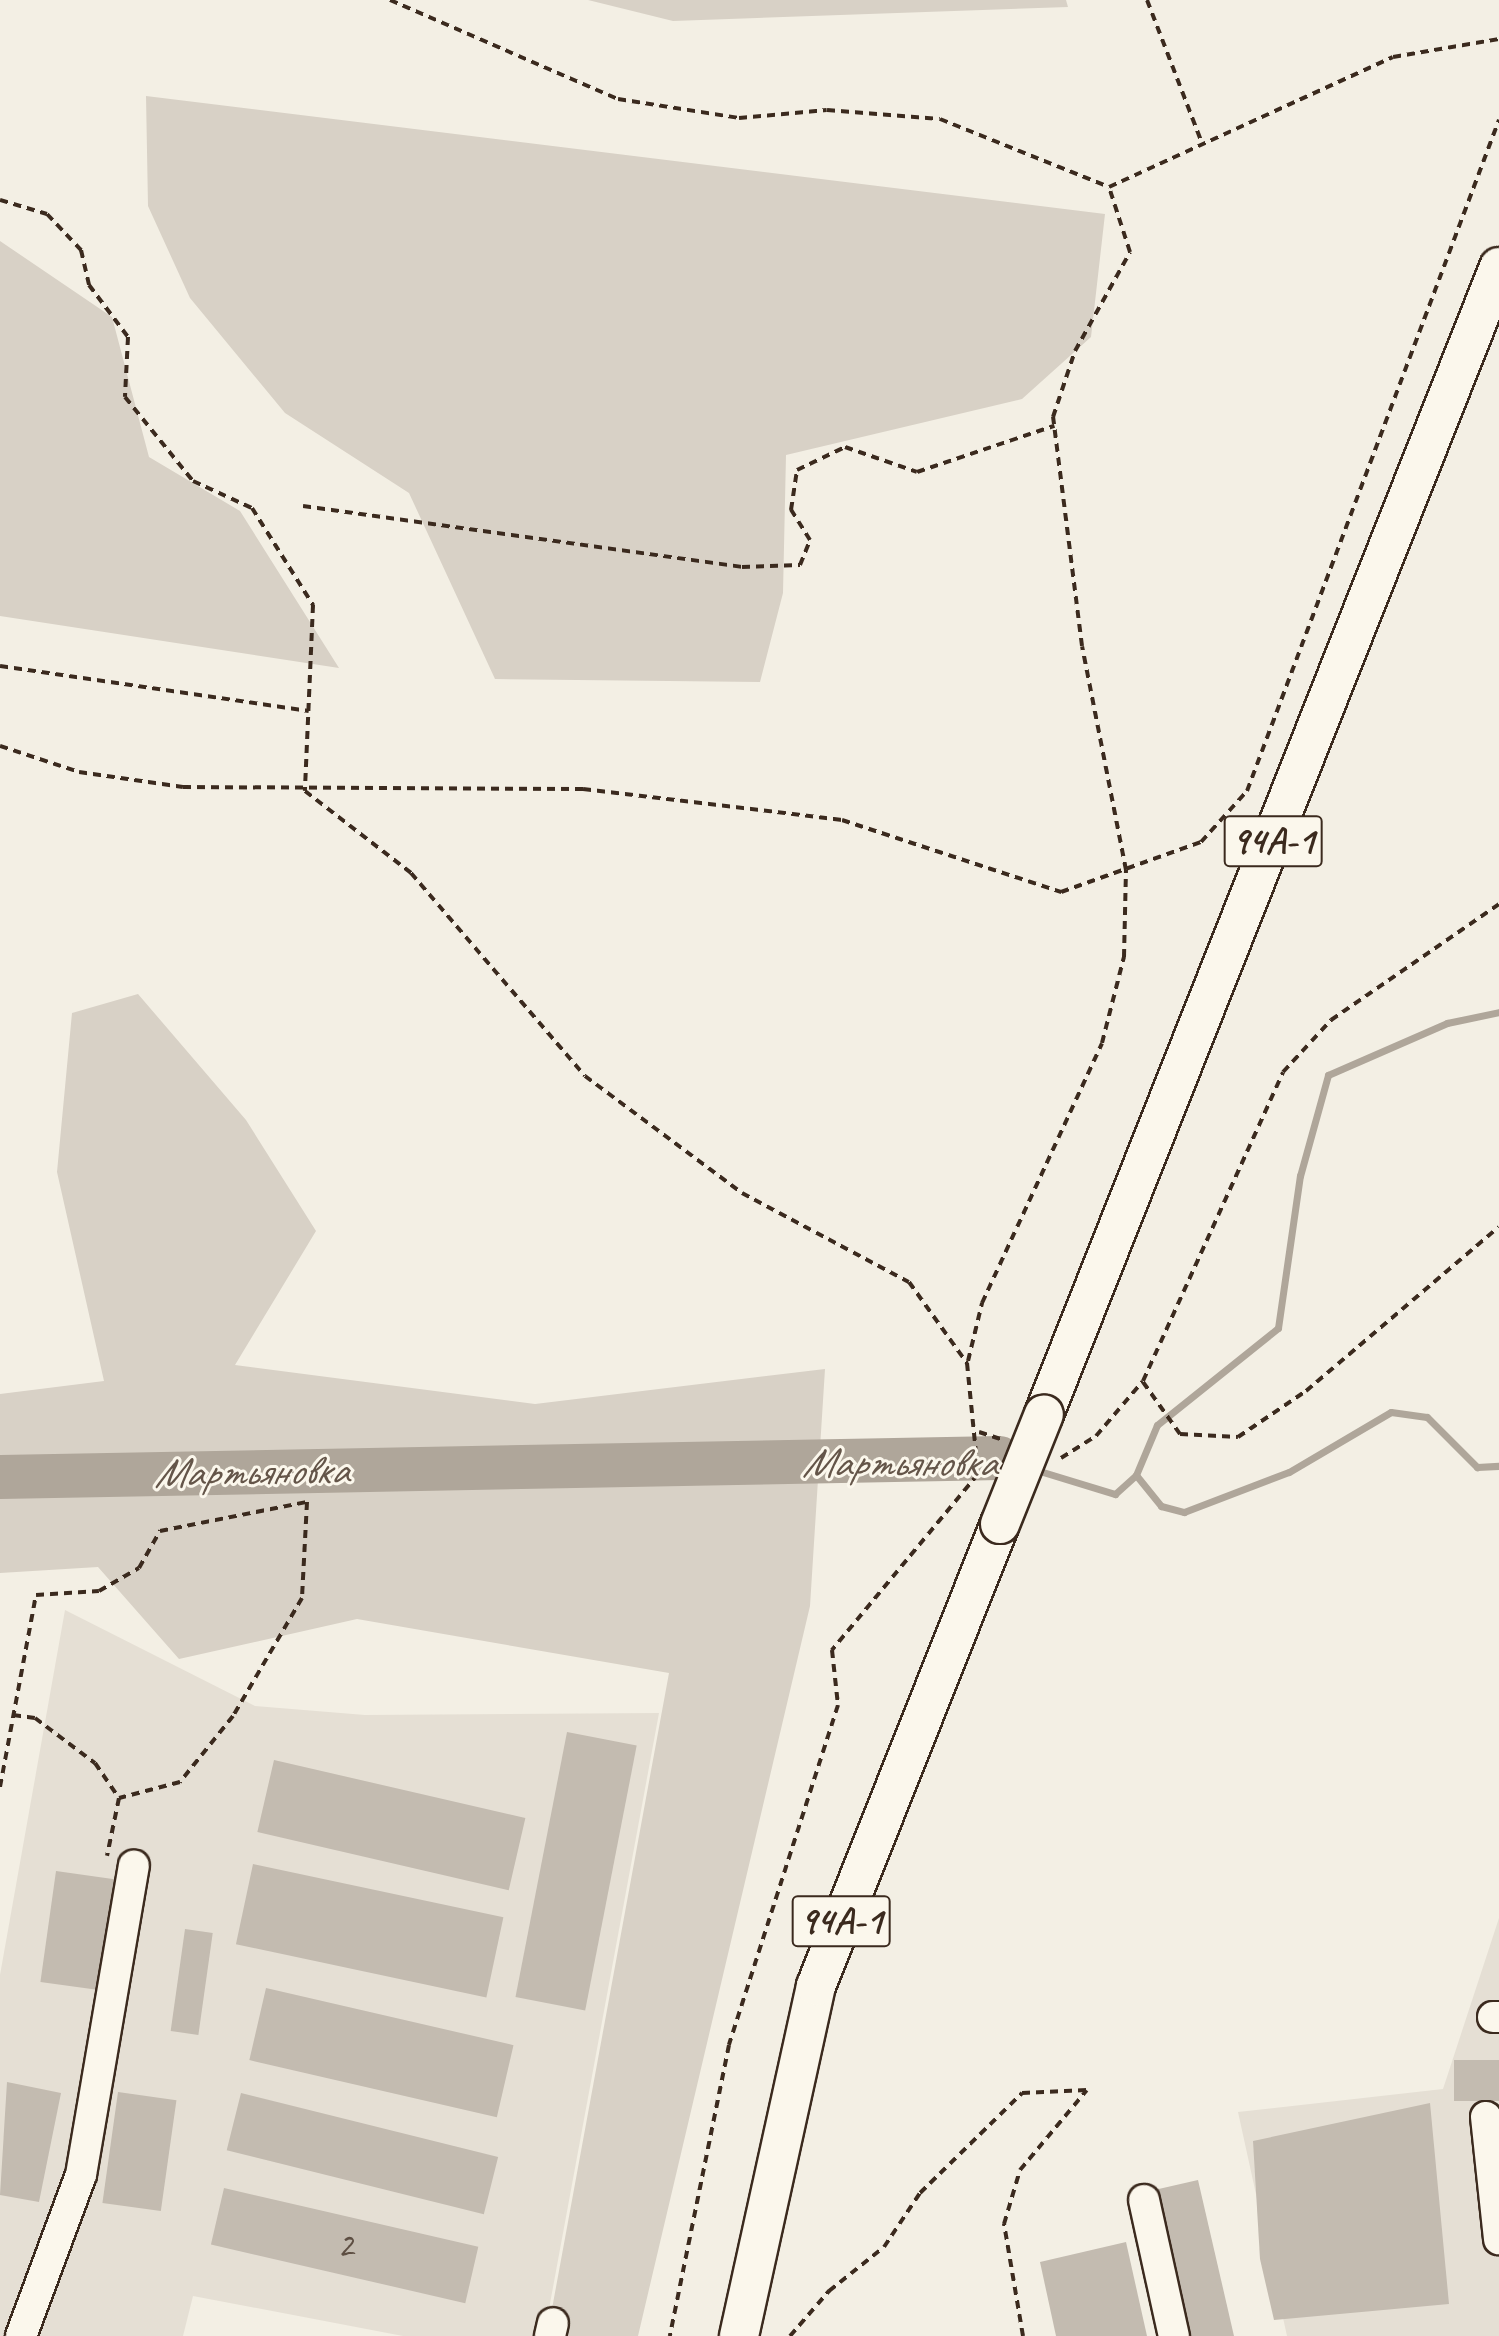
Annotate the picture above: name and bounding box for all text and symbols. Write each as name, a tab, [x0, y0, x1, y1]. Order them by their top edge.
road number: 94А-1	[1223, 807, 1323, 875]
water label: Мартьяновка	[802, 1438, 996, 1488]
water label: Мартьяновка	[154, 1445, 348, 1499]
road number: 94А-1	[791, 1887, 891, 1955]
house number: 2	[337, 2224, 353, 2268]

